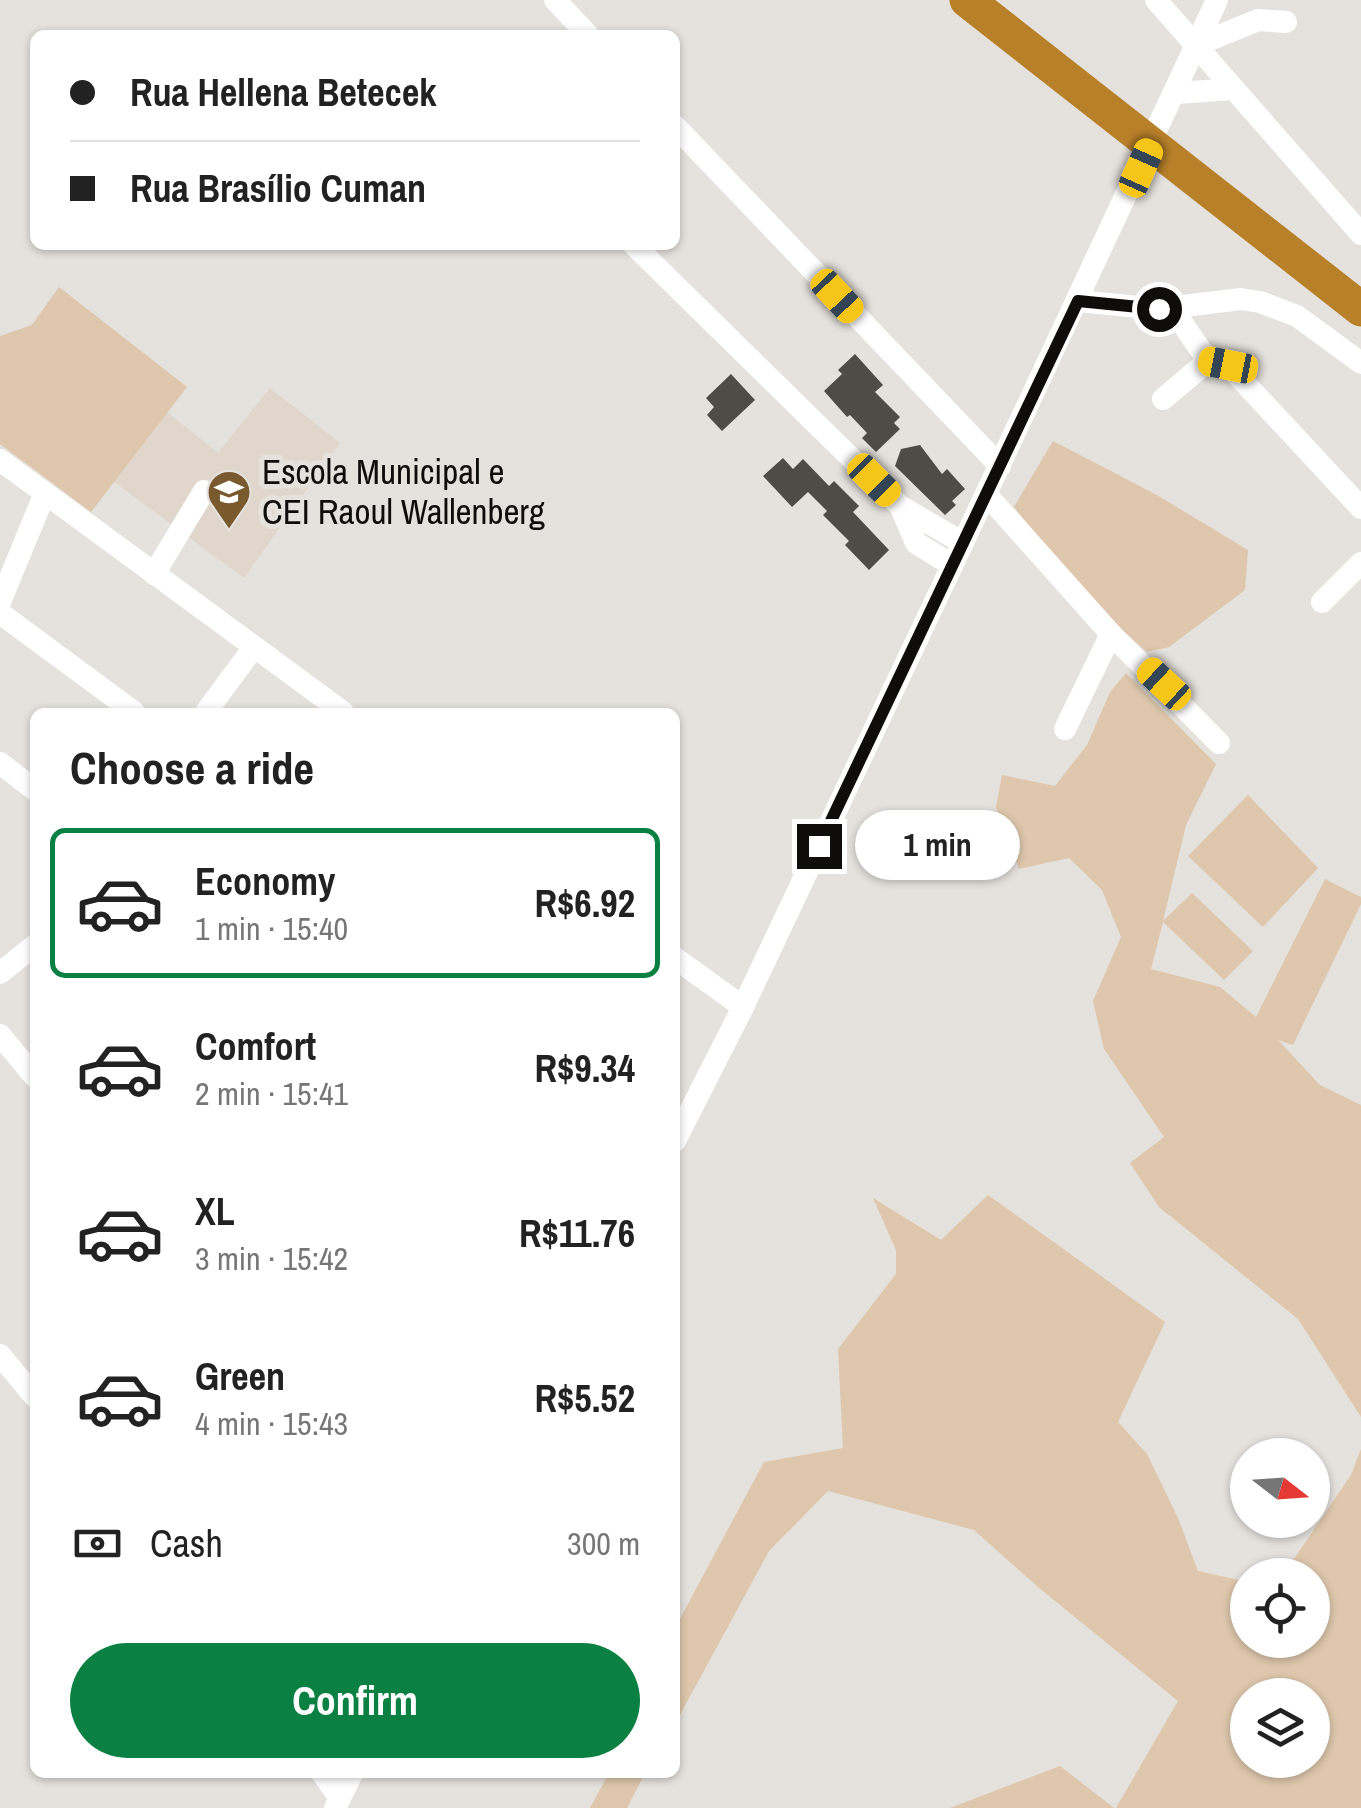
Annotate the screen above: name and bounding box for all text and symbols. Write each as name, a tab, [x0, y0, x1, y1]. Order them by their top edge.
text: Rua Hellena Betecek	[130, 67, 437, 118]
car	[1115, 134, 1167, 202]
text: Rua Brasílio Cuman	[130, 163, 426, 214]
car	[806, 264, 868, 328]
route start	[1137, 287, 1182, 332]
car	[1196, 345, 1260, 385]
place label: Escola Municipal e CEI Raoul Wallenberg	[262, 448, 545, 535]
car	[842, 448, 906, 512]
school or university icon: Escola Municipal e CEI Raoul Wallenberg	[206, 469, 252, 530]
car	[1132, 653, 1196, 715]
text: Choose a ride	[70, 737, 314, 798]
callout: 1 min	[854, 811, 1019, 881]
text: 1 min	[903, 823, 972, 866]
route end	[797, 824, 842, 869]
text: Economy	[195, 856, 335, 907]
icon: car	[75, 858, 165, 948]
text: R$6.92	[535, 878, 635, 929]
text: 1 min · 15:40	[195, 907, 348, 950]
text: Comfort	[195, 1021, 316, 1072]
icon: car	[75, 1023, 165, 1113]
text: R$9.34	[535, 1043, 635, 1094]
text: 2 min · 15:41	[195, 1072, 348, 1115]
text: XL	[195, 1186, 235, 1237]
icon: car	[75, 1188, 165, 1278]
text: R$11.76	[519, 1208, 635, 1259]
text: 3 min · 15:42	[195, 1237, 348, 1280]
text: Green	[195, 1351, 285, 1402]
icon: car	[75, 1353, 165, 1443]
text: R$5.52	[535, 1373, 635, 1424]
text: 4 min · 15:43	[195, 1402, 348, 1445]
north arrow	[1230, 1438, 1330, 1538]
map controls	[1230, 1438, 1330, 1778]
icon: cash	[70, 1516, 125, 1571]
text: Cash	[150, 1518, 223, 1569]
text: 300 m	[567, 1522, 640, 1565]
button: locate	[1230, 1558, 1330, 1658]
button: Confirm	[70, 1643, 640, 1758]
button: layers	[1230, 1678, 1330, 1778]

